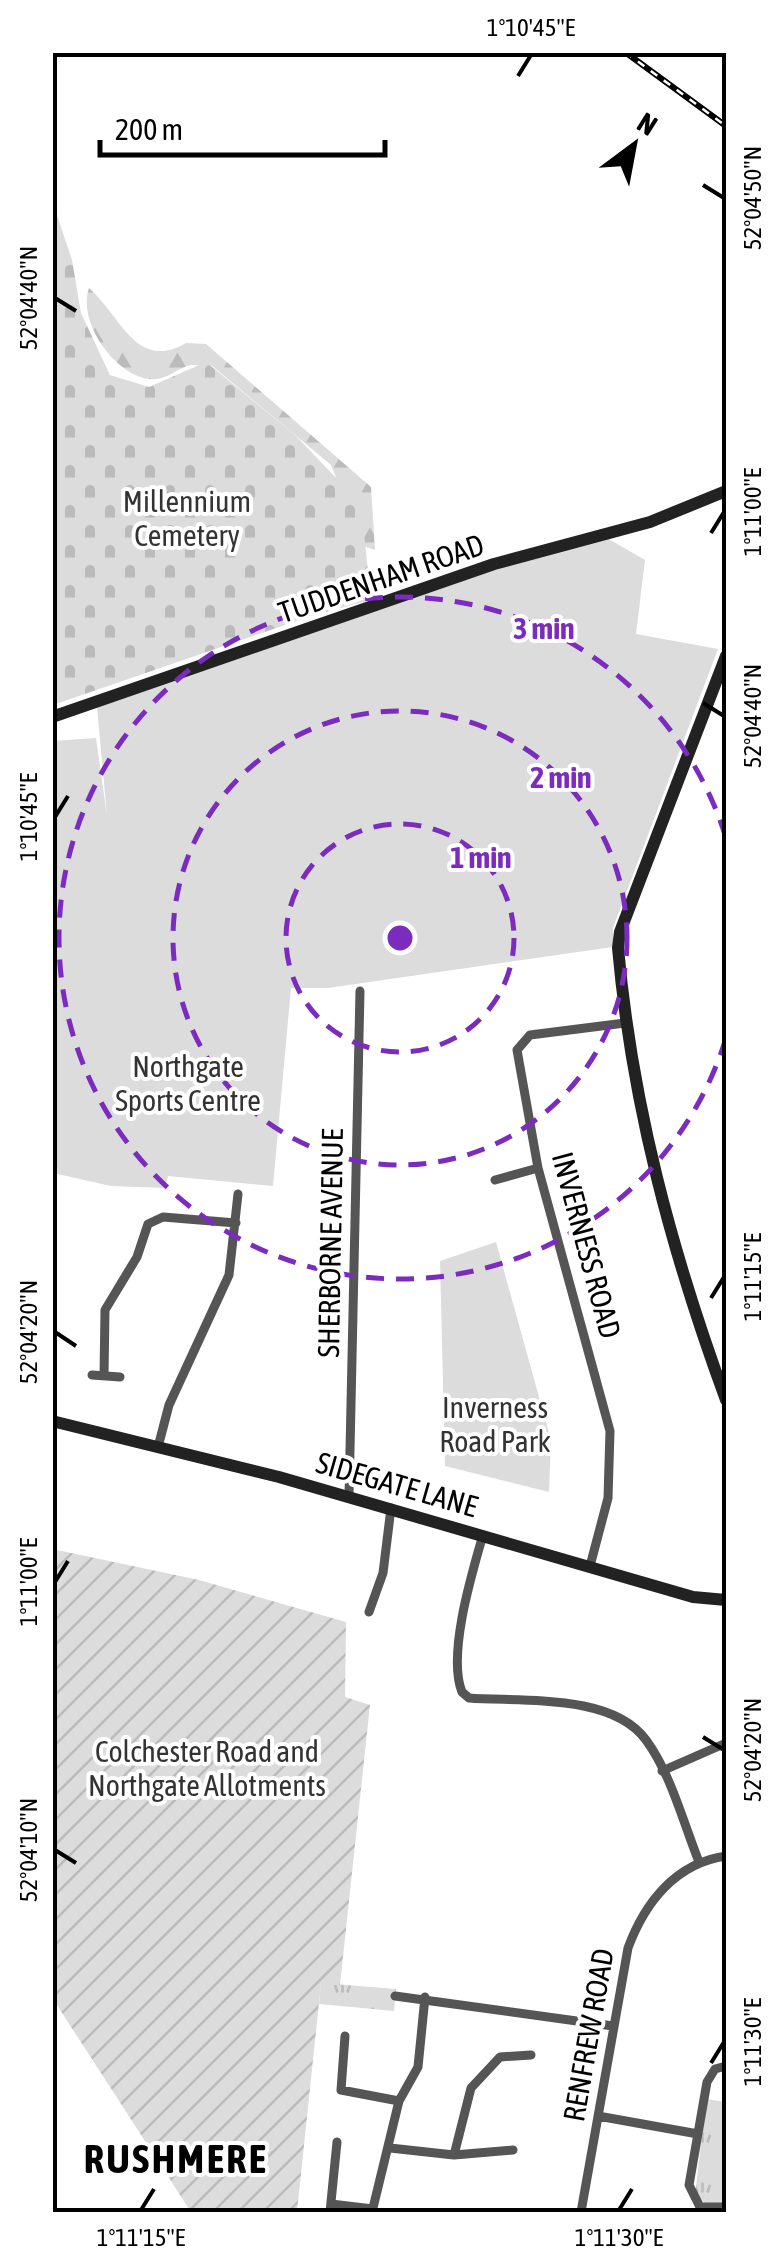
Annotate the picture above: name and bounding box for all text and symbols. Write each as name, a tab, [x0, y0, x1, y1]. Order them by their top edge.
text: 1°10'45"E	[487, 13, 576, 41]
scale bar	[100, 95, 385, 157]
north arrow	[584, 95, 684, 195]
text: N	[632, 106, 663, 142]
text: 200 m	[115, 112, 183, 146]
text: 52°04'50"N	[738, 146, 766, 250]
text: 52°04'40"N	[14, 246, 42, 350]
text: 1°11'00"E	[738, 467, 766, 556]
park label: Millennium Cemetery	[123, 484, 251, 552]
street label: TUDDENHAM ROAD	[274, 527, 488, 629]
text: 3 min	[513, 611, 575, 645]
text: 52°04'40"N	[738, 664, 766, 768]
text: 2 min	[530, 760, 592, 794]
text: 1°10'45"E	[14, 772, 42, 861]
text: 1 min	[450, 840, 512, 874]
centre of rings	[382, 920, 418, 956]
park label: Northgate Sports Centre	[115, 1049, 261, 1117]
street label: SHERBORNE AVENUE	[311, 1128, 349, 1358]
street label: INVERNESS ROAD	[546, 1148, 628, 1342]
text: 1°11'15"E	[738, 1232, 766, 1321]
text: 52°04'20"N	[14, 1280, 42, 1384]
park label: Inverness Road Park	[439, 1390, 551, 1458]
street label: SIDEGATE LANE	[312, 1445, 482, 1523]
text: 1°11'00"E	[14, 1537, 42, 1626]
text: 52°04'20"N	[738, 1698, 766, 1802]
park label: Colchester Road and Northgate Allotments	[88, 1734, 326, 1802]
text: 52°04'10"N	[14, 1798, 42, 1902]
street label: RENFREW ROAD	[556, 1946, 620, 2124]
text: 1°11'30"E	[738, 1997, 766, 2086]
district label: RUSHMERE	[84, 2136, 268, 2181]
text: 1°11'15"E	[97, 2223, 186, 2251]
text: 1°11'30"E	[575, 2223, 664, 2251]

